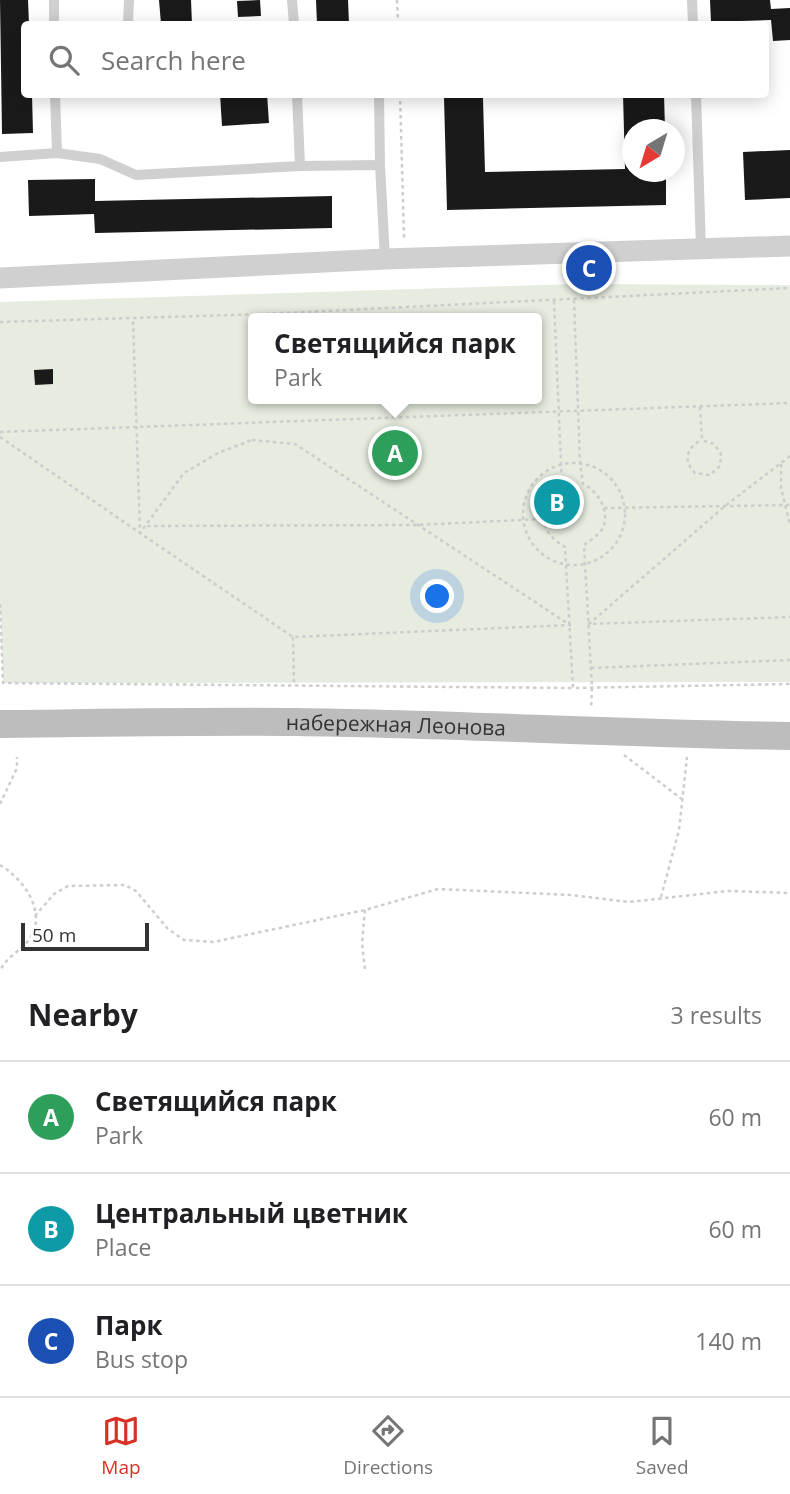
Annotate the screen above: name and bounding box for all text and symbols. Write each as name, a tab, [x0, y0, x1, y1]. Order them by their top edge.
search box	[21, 21, 769, 98]
icon: search	[45, 41, 83, 79]
text: Search here	[101, 42, 246, 78]
north arrow	[622, 119, 685, 182]
pin: C	[566, 242, 612, 294]
popup	[248, 313, 542, 404]
text: Светящийся парк	[274, 325, 516, 361]
text: Park	[274, 361, 322, 393]
pin: A	[372, 427, 418, 479]
pin: B	[534, 476, 580, 528]
your location	[420, 579, 454, 613]
street label: набережная Леонова	[286, 708, 507, 742]
scale bar	[21, 920, 149, 952]
text: 50 m	[32, 922, 76, 948]
text: Nearby	[28, 994, 138, 1035]
text: 3 results	[671, 999, 762, 1031]
text: Светящийся парк	[95, 1083, 337, 1119]
text: A	[43, 1101, 59, 1133]
text: 60 m	[708, 1101, 762, 1133]
text: Park	[95, 1119, 143, 1151]
text: Центральный цветник	[95, 1195, 408, 1231]
text: B	[43, 1213, 59, 1245]
text: 60 m	[708, 1213, 762, 1245]
text: Place	[95, 1231, 151, 1263]
text: Парк	[95, 1307, 163, 1343]
text: C	[44, 1325, 58, 1357]
text: 140 m	[695, 1325, 762, 1357]
text: Bus stop	[95, 1343, 188, 1375]
tab: Map	[101, 1412, 141, 1480]
tab: Directions	[343, 1412, 433, 1480]
tab: Saved	[636, 1412, 689, 1480]

